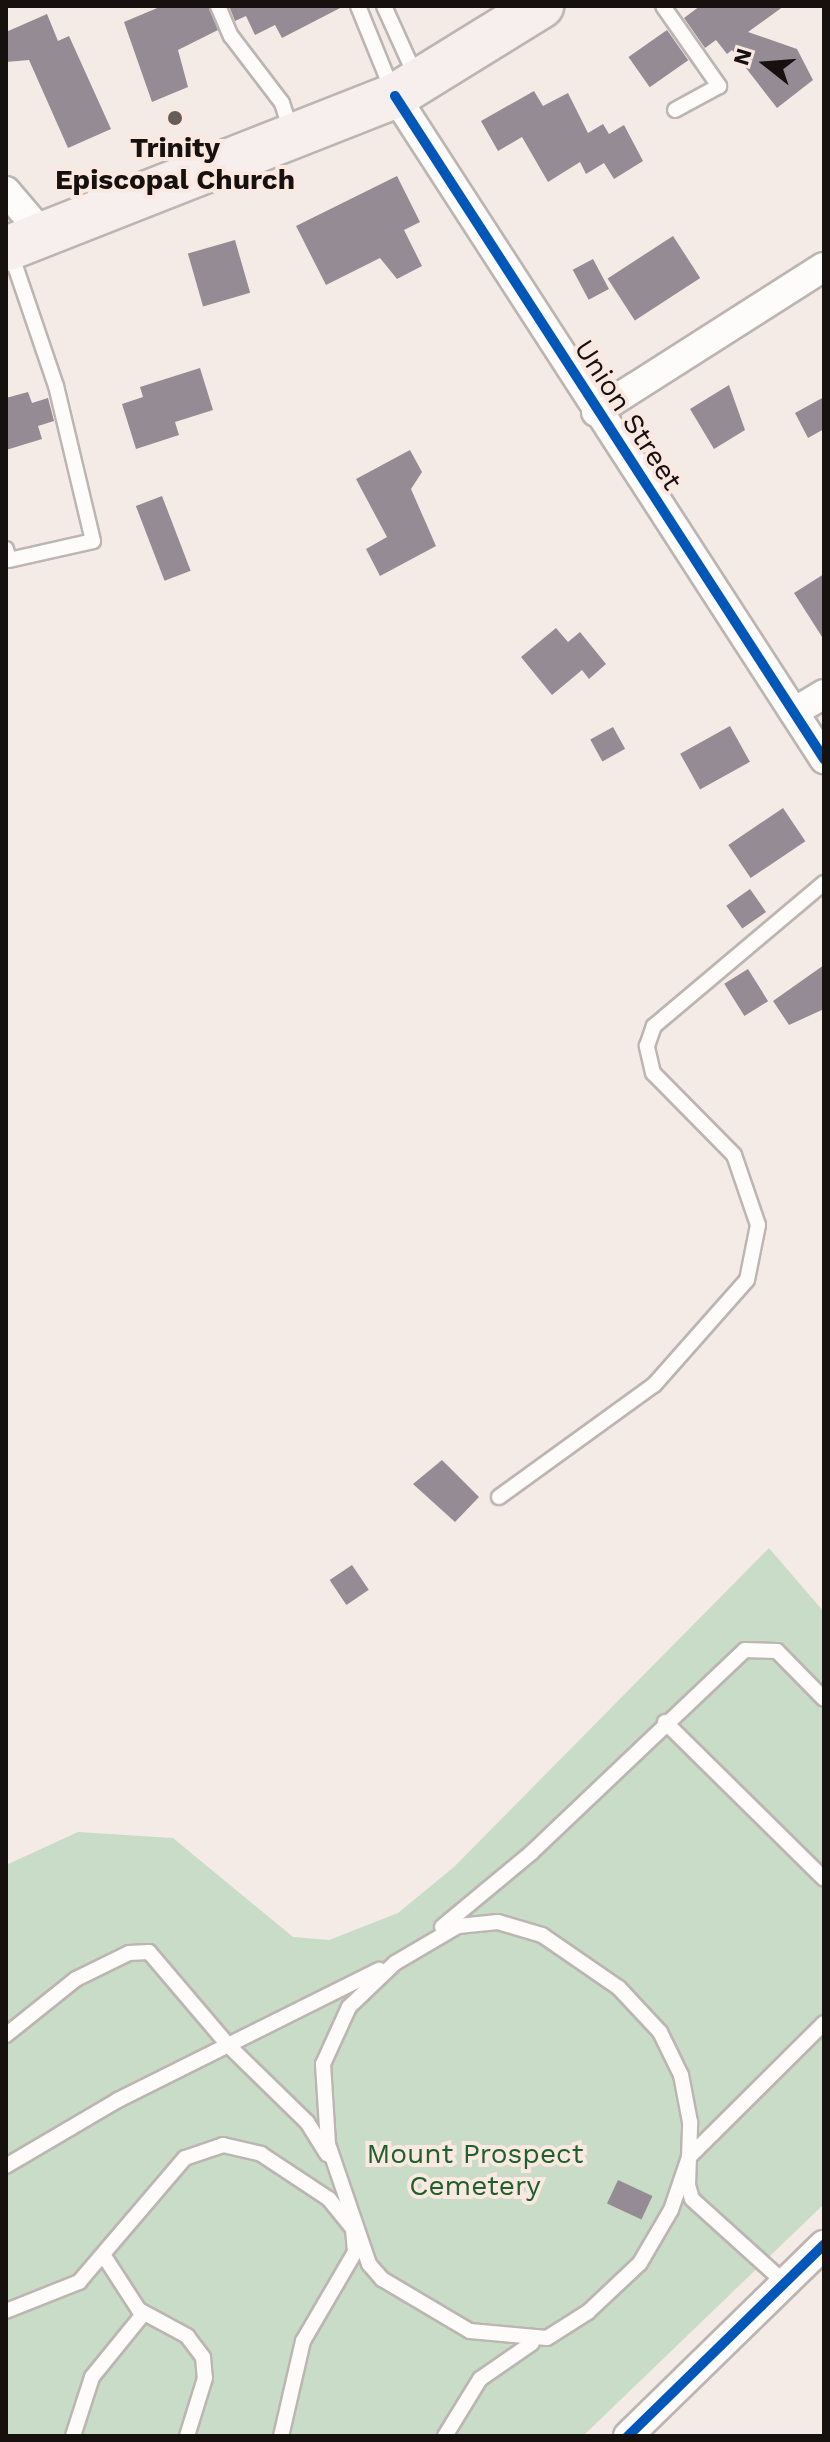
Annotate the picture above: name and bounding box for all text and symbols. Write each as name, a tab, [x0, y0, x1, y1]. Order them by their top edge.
north arrow	[726, 24, 806, 104]
text: N	[728, 45, 757, 68]
marker: Trinity Episcopal Church	[166, 109, 184, 127]
place label: Trinity Episcopal Church	[55, 131, 295, 197]
street label: Union Street	[567, 334, 689, 496]
park label: Mount Prospect Cemetery	[367, 2137, 583, 2203]

